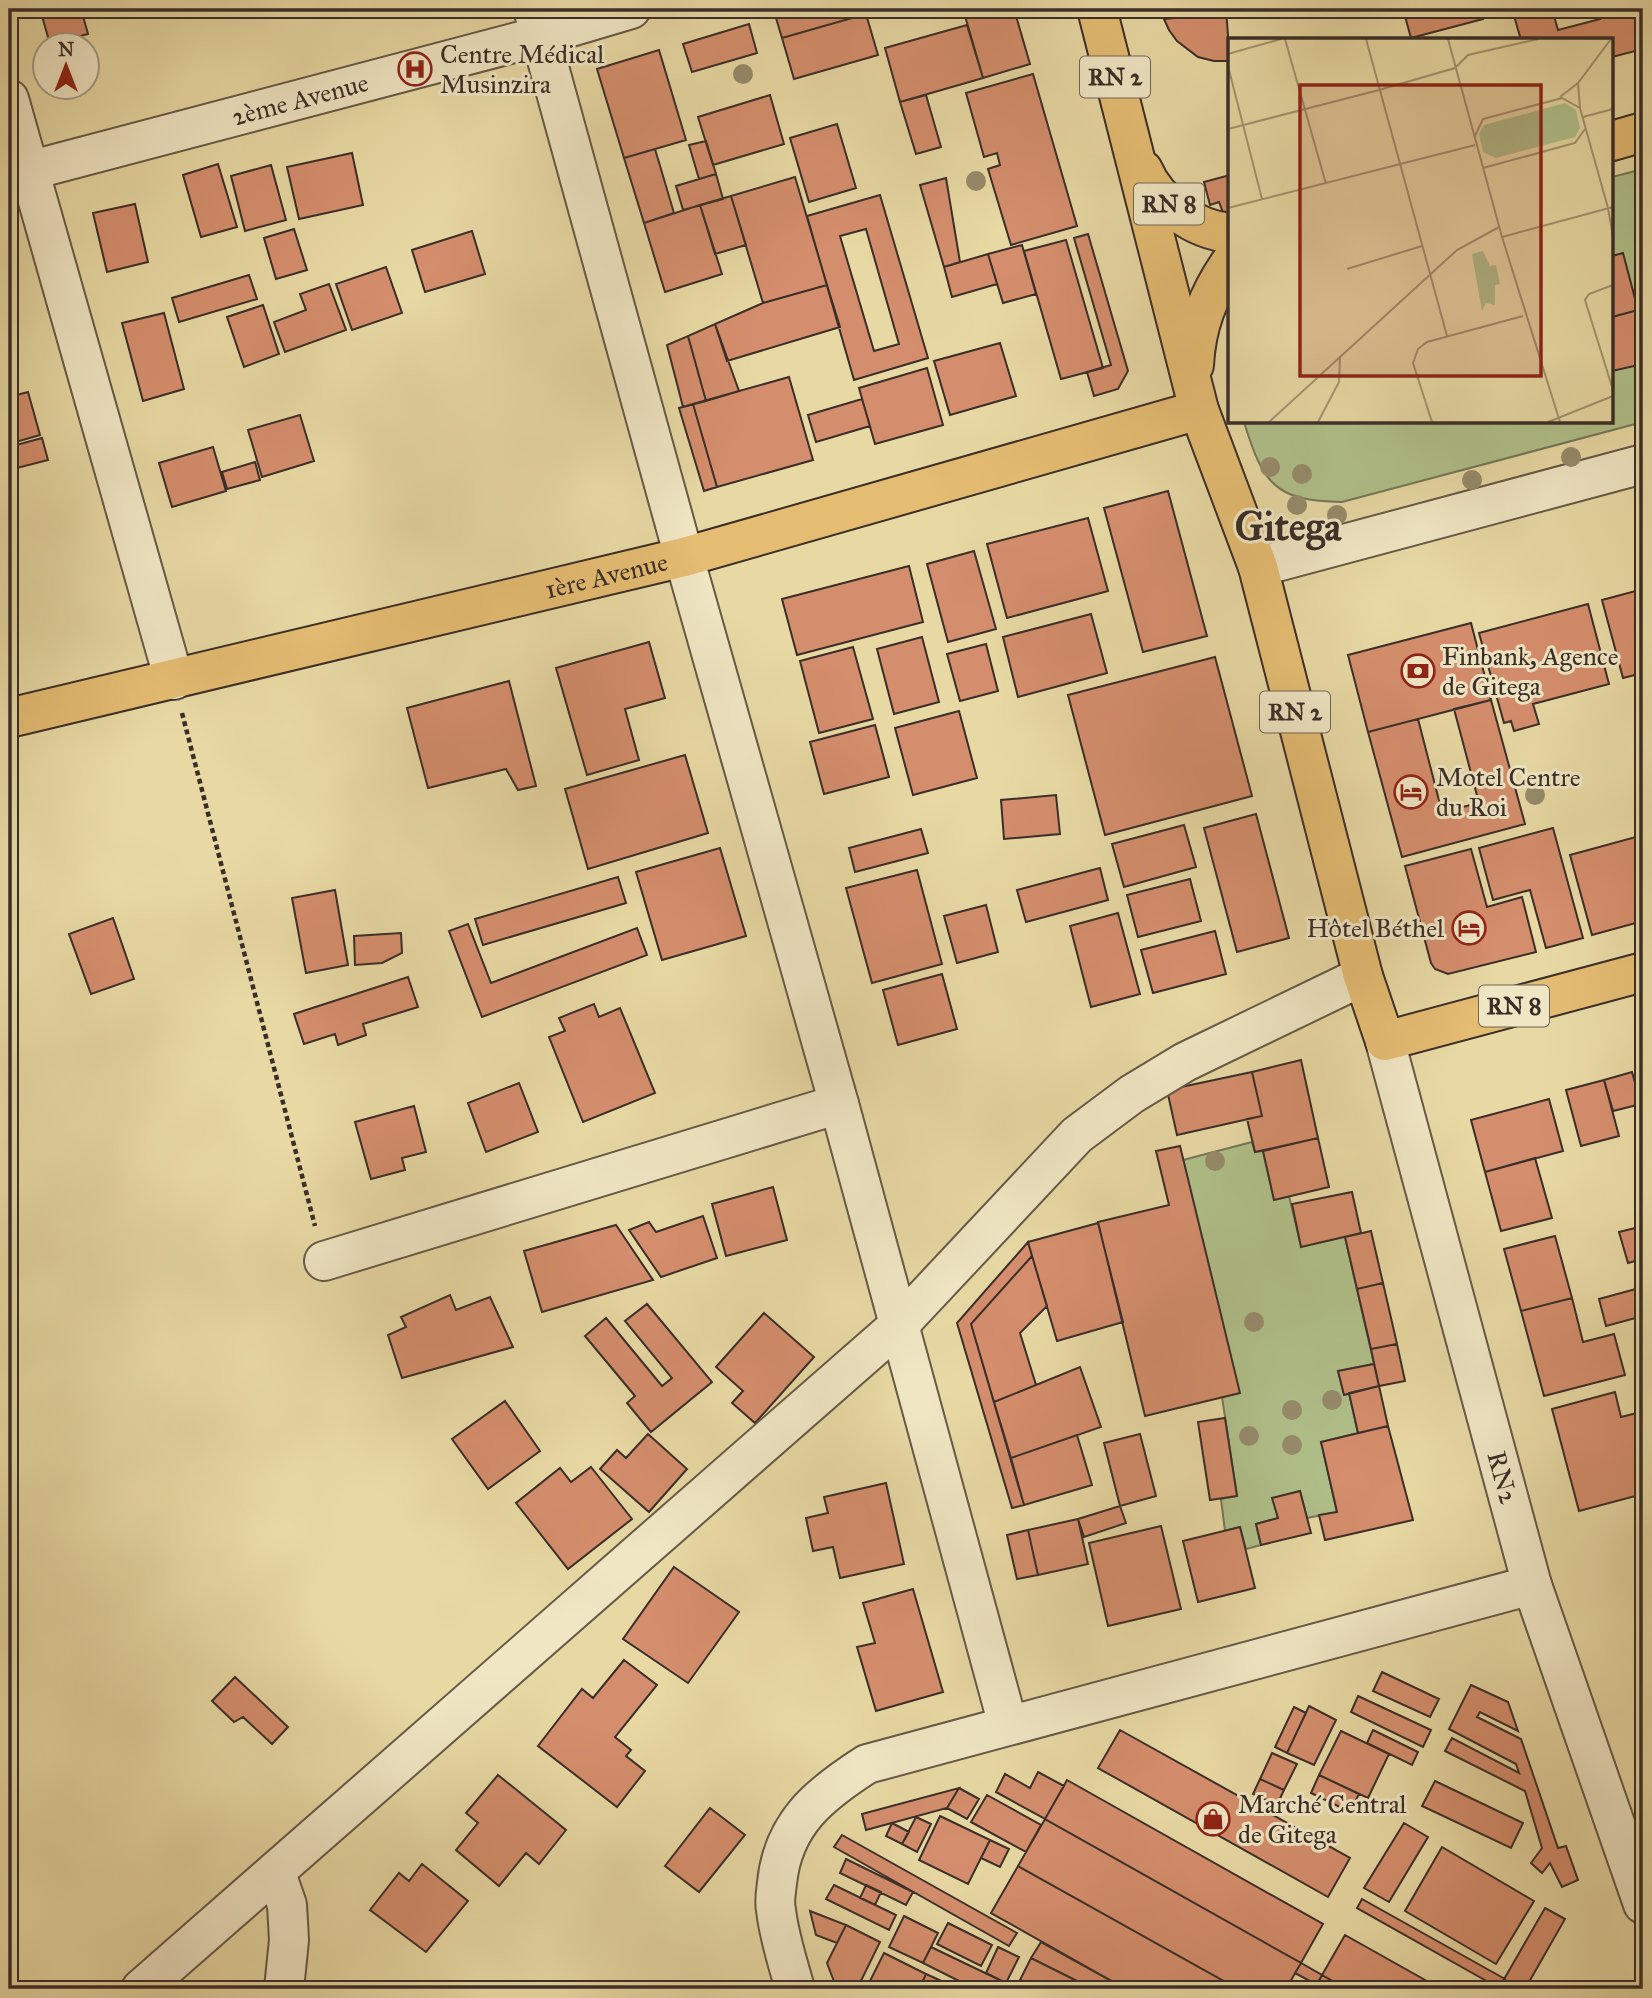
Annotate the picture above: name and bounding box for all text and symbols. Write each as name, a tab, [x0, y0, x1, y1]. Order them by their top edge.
north arrow	[32, 32, 102, 102]
text: N	[58, 38, 74, 61]
place label: Centre Médical Musinzira	[440, 38, 604, 100]
inset map	[1228, 38, 1614, 424]
hospital icon: Centre Médical Musinzira	[396, 50, 434, 88]
road number: RN 2	[1080, 56, 1150, 98]
street label: 2ème Avenue	[228, 66, 372, 133]
road number: RN 8	[1134, 184, 1204, 224]
district label: Gitega	[1235, 502, 1342, 551]
street label: 1ère Avenue	[542, 545, 671, 606]
place label: Finbank, Agence de Gitega	[1442, 640, 1619, 702]
bank icon: Finbank, Agence de Gitega	[1399, 652, 1437, 690]
road number: RN 2	[1260, 692, 1330, 732]
place label: Motel Centre du Roi	[1436, 761, 1581, 823]
hotel icon: Motel Centre du Roi	[1392, 773, 1430, 811]
hotel icon: Hôtel Béthel	[1450, 909, 1488, 947]
place label: Hôtel Béthel	[1306, 912, 1444, 944]
road number: RN 8	[1479, 986, 1549, 1026]
street label: RN2	[1481, 1448, 1525, 1507]
place label: Marché Central de Gitega	[1238, 1788, 1407, 1850]
shop icon: Marché Central de Gitega	[1194, 1800, 1232, 1838]

